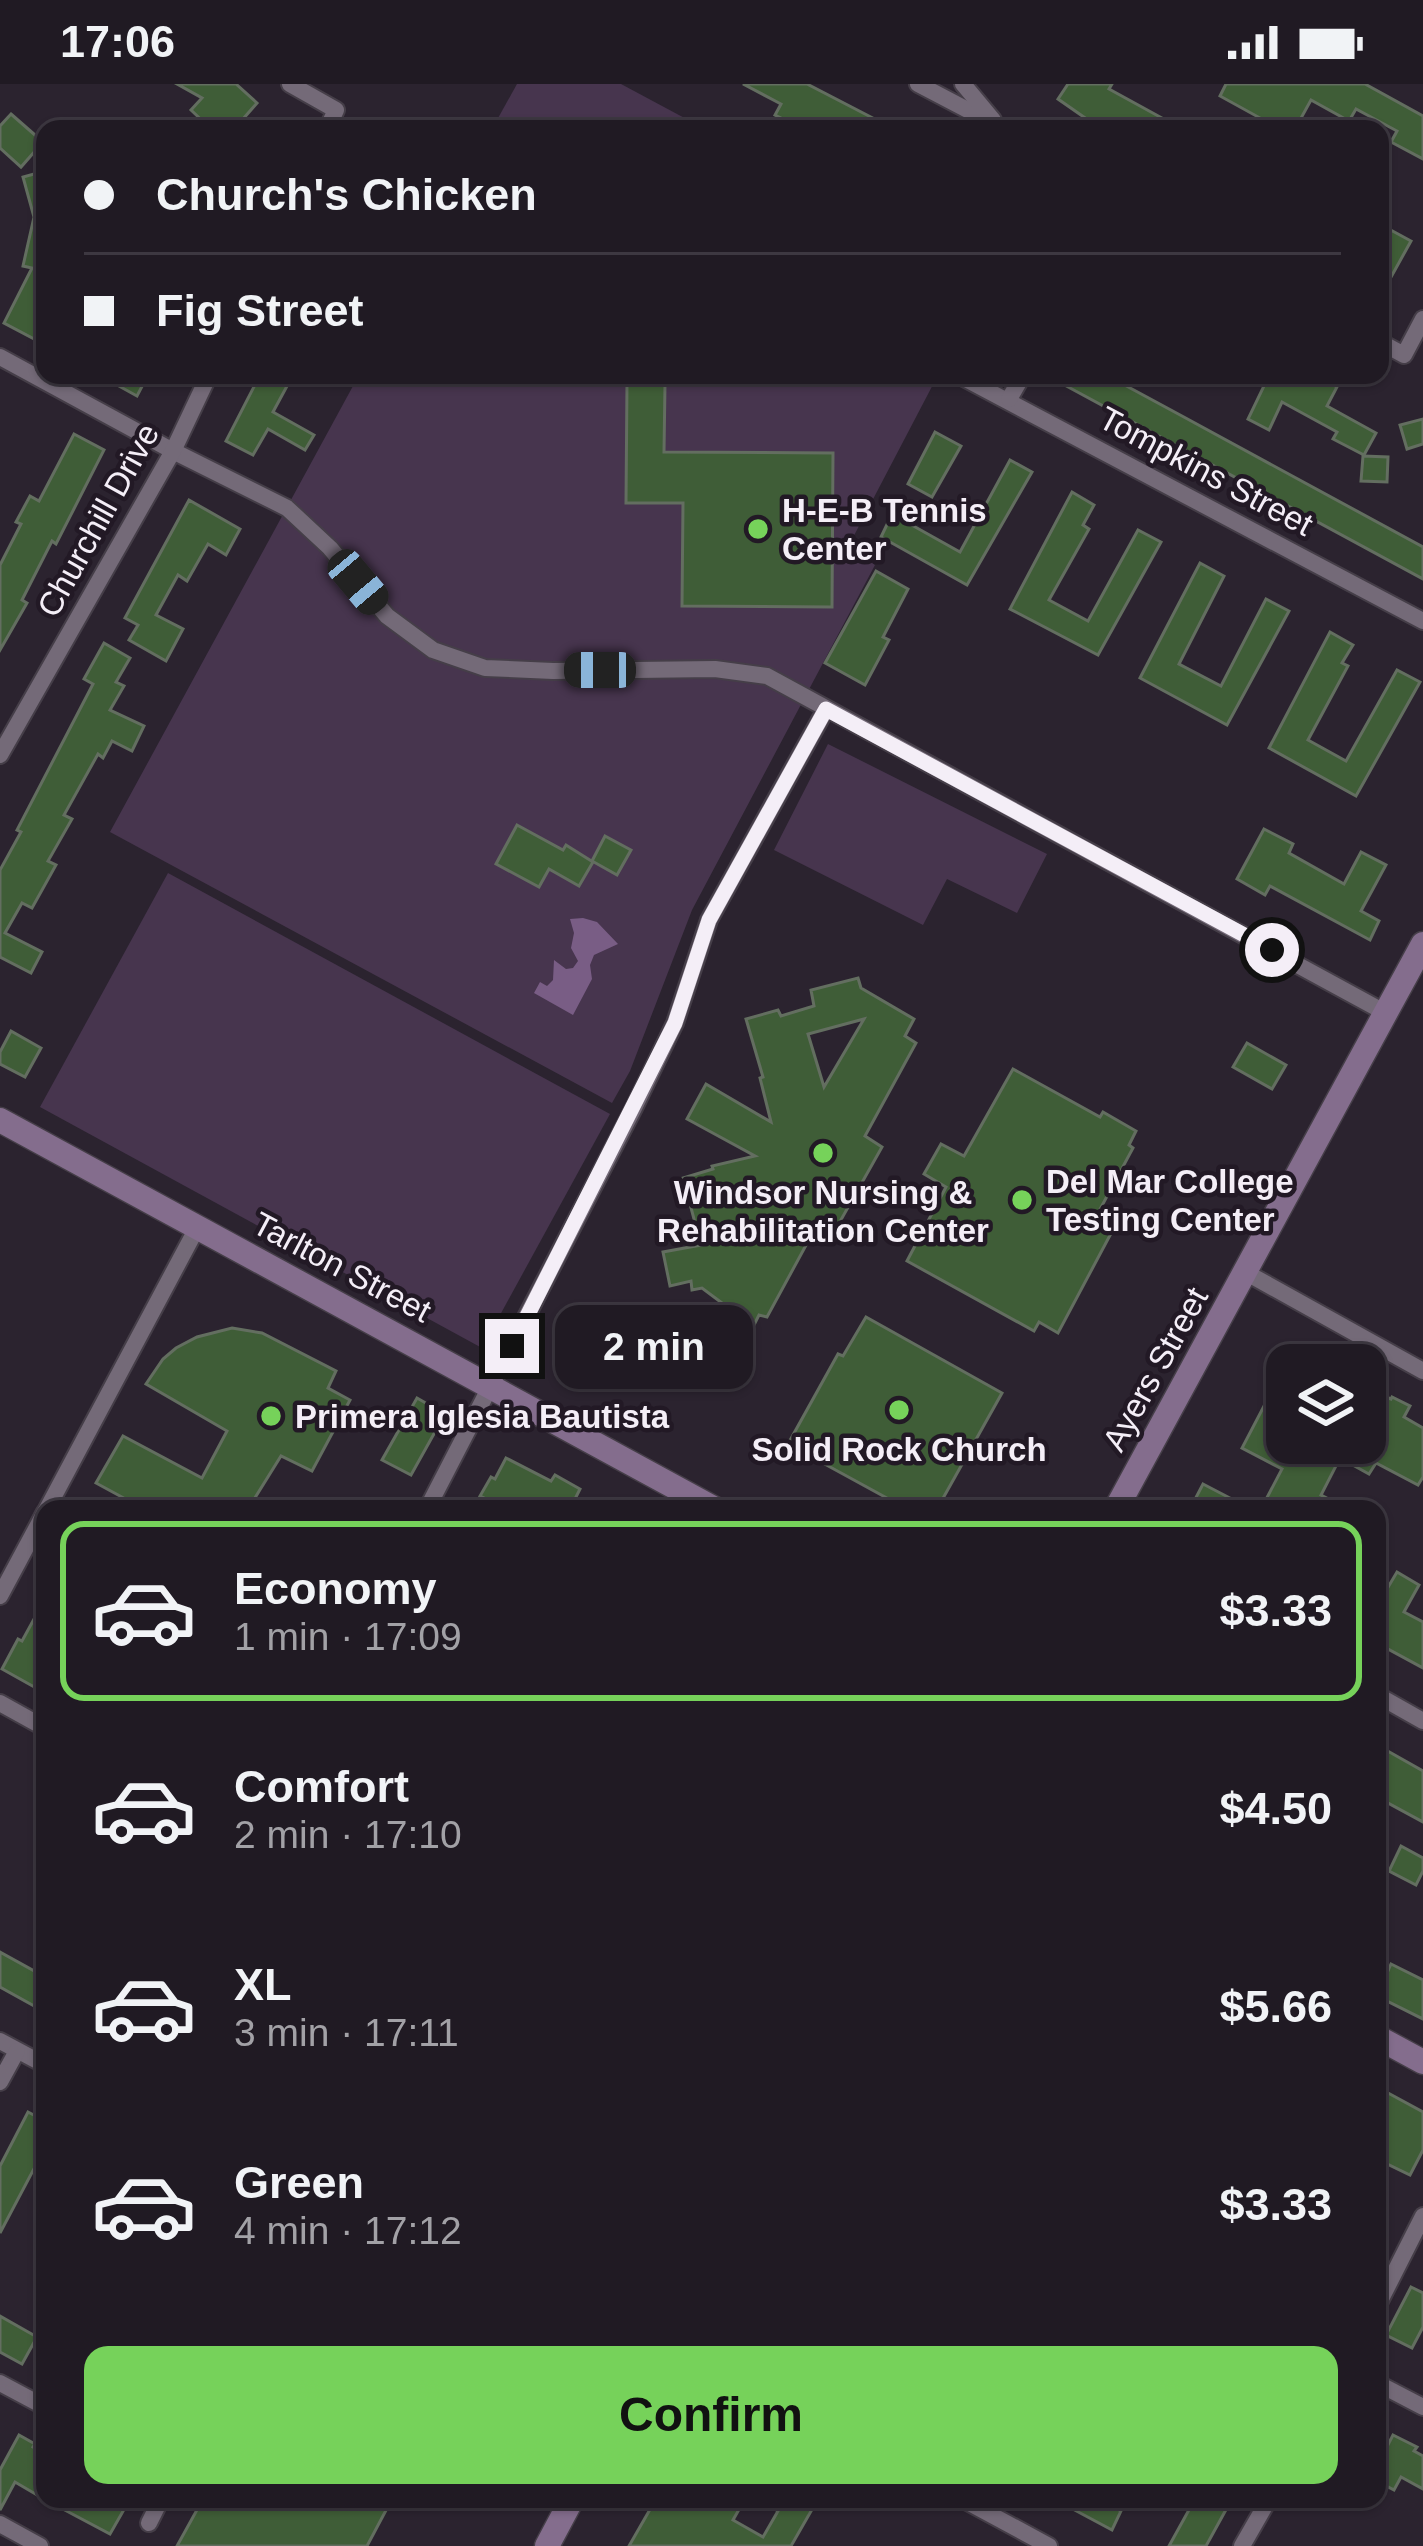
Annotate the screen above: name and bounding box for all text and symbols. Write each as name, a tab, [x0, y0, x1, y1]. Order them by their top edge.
text: 17:06	[60, 16, 175, 67]
text: Church's Chicken	[156, 169, 537, 220]
text: Fig Street	[156, 285, 364, 336]
street label: Tompkins Street	[1093, 399, 1319, 543]
street label: Churchill Drive	[30, 417, 166, 623]
place label: H-E-B Tennis Center	[782, 492, 987, 567]
marker: H-E-B Tennis Center	[745, 516, 771, 542]
car	[321, 543, 395, 621]
car	[564, 652, 636, 688]
route start	[1245, 923, 1299, 977]
marker: Windsor Nursing & Rehabilitation Center	[810, 1140, 836, 1166]
place label: Del Mar College Testing Center	[1046, 1163, 1294, 1238]
place label: Windsor Nursing & Rehabilitation Center	[657, 1174, 989, 1249]
marker: Del Mar College Testing Center	[1009, 1187, 1035, 1213]
street label: Tarlton Street	[247, 1205, 437, 1329]
street label: Ayers Street	[1095, 1281, 1215, 1457]
callout: 2 min	[554, 1304, 752, 1388]
route end	[485, 1319, 539, 1373]
text: 2 min	[603, 1325, 705, 1368]
map controls	[1266, 1344, 1386, 1464]
button: layers	[1266, 1344, 1386, 1464]
marker: Solid Rock Church	[886, 1397, 912, 1423]
place label: Primera Iglesia Bautista	[295, 1398, 670, 1435]
marker: Primera Iglesia Bautista	[258, 1403, 284, 1429]
place label: Solid Rock Church	[751, 1431, 1047, 1468]
icon: car	[90, 1557, 198, 1665]
text: Economy	[234, 1563, 437, 1614]
text: $3.33	[1219, 1585, 1332, 1636]
text: 1 min · 17:09	[234, 1615, 462, 1658]
icon: car	[90, 1755, 198, 1863]
text: Comfort	[234, 1761, 409, 1812]
text: $4.50	[1219, 1783, 1332, 1834]
text: 2 min · 17:10	[234, 1813, 462, 1856]
icon: car	[90, 1953, 198, 2061]
text: XL	[234, 1959, 292, 2010]
text: $5.66	[1219, 1981, 1332, 2032]
text: 3 min · 17:11	[234, 2011, 459, 2054]
icon: car	[90, 2151, 198, 2259]
text: Green	[234, 2157, 364, 2208]
text: $3.33	[1219, 2179, 1332, 2230]
text: 4 min · 17:12	[234, 2209, 462, 2252]
button: Confirm	[84, 2346, 1338, 2484]

